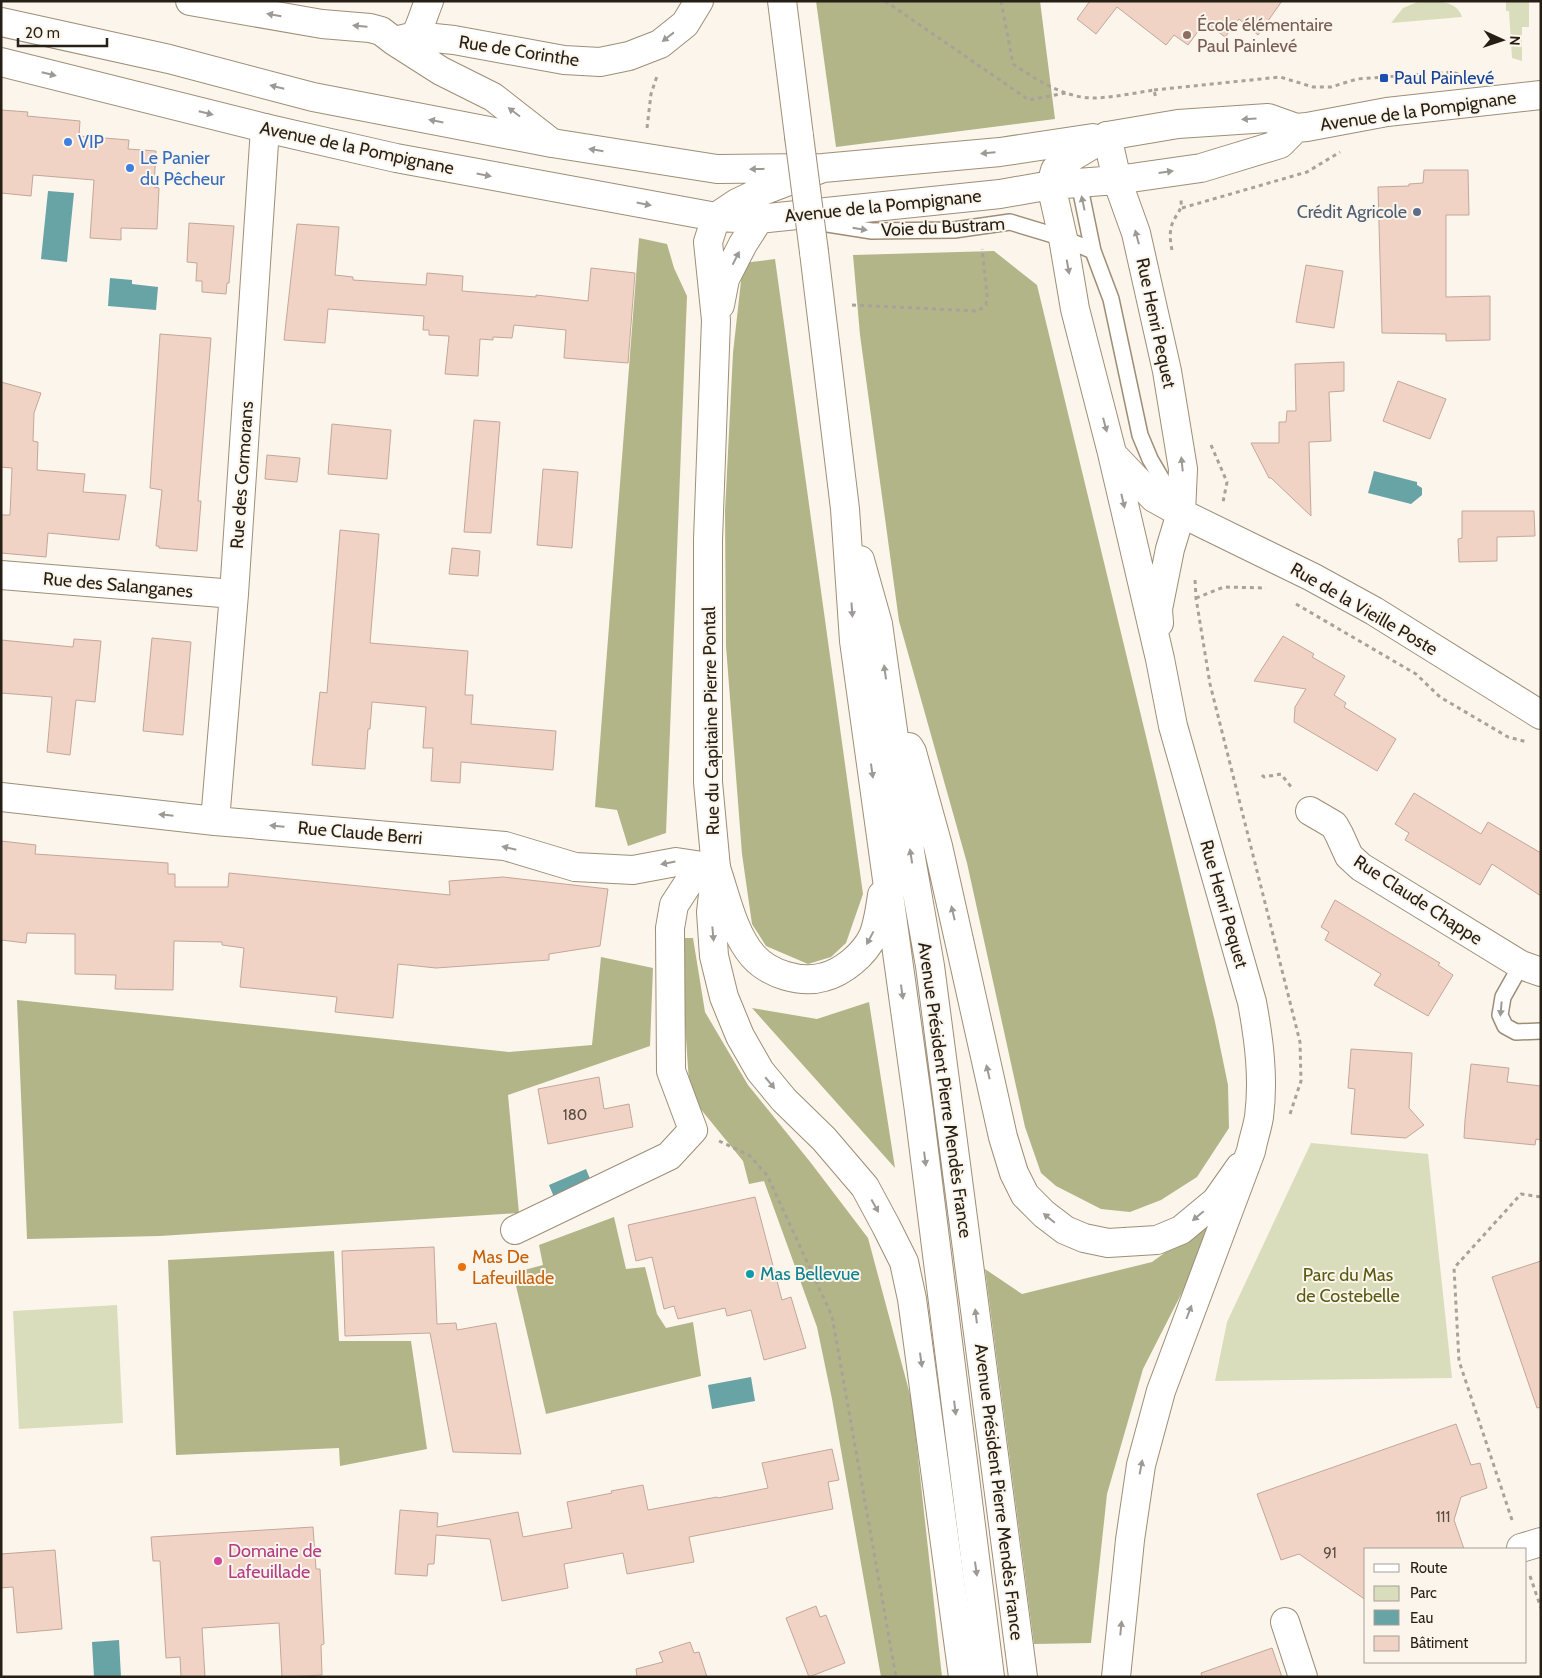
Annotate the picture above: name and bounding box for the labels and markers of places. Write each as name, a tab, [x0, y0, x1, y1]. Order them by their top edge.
place label: École élémentaire Paul Painlevé	[1197, 14, 1333, 57]
marker: École élémentaire Paul Painlevé	[1181, 29, 1193, 41]
place label: Paul Painlevé	[1394, 67, 1494, 89]
marker: Paul Painlevé	[1378, 72, 1390, 84]
place label: VIP	[78, 131, 104, 153]
marker: VIP	[62, 136, 74, 148]
place label: Le Panier du Pêcheur	[140, 147, 225, 190]
marker: Le Panier du Pêcheur	[124, 162, 136, 174]
place label: Crédit Agricole	[1297, 201, 1407, 223]
marker: Crédit Agricole	[1411, 206, 1423, 218]
place label: Mas De Lafeuillade	[472, 1246, 554, 1289]
marker: Mas De Lafeuillade	[456, 1261, 468, 1273]
place label: Mas Bellevue	[760, 1263, 860, 1285]
marker: Mas Bellevue	[744, 1268, 756, 1280]
place label: Domaine de Lafeuillade	[228, 1540, 322, 1583]
marker: Domaine de Lafeuillade	[212, 1555, 224, 1567]

